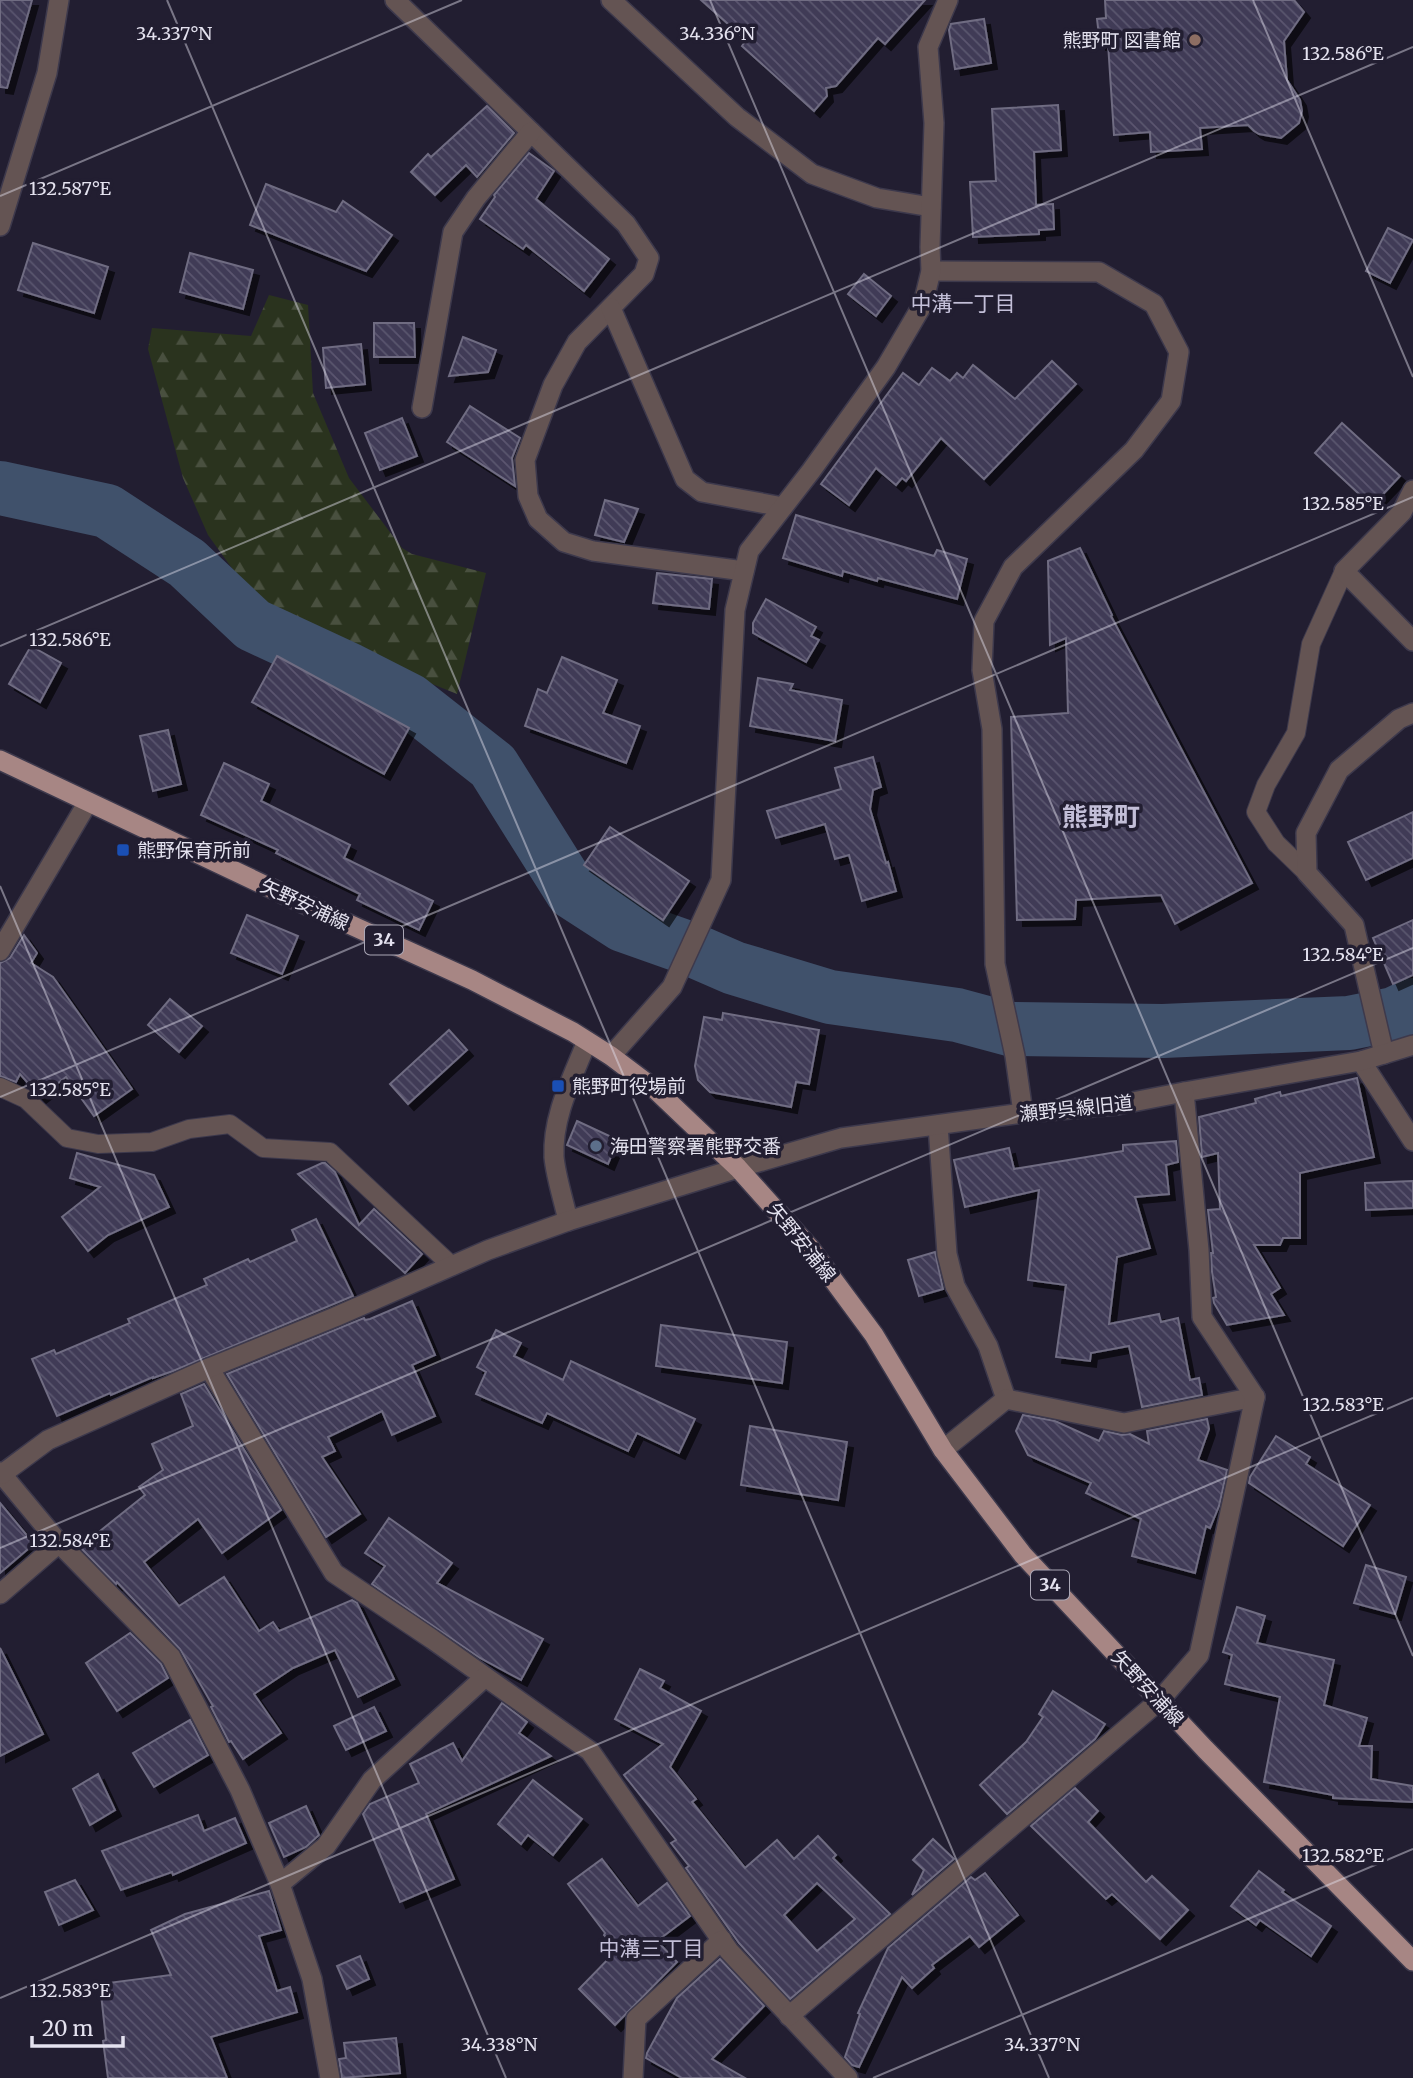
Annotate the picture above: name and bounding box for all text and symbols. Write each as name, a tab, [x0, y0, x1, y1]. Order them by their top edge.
text: 34.337°N	[136, 22, 212, 45]
text: 34.336°N	[679, 22, 755, 45]
place label: 熊野町 図書館	[1062, 28, 1181, 52]
marker: 熊野町 図書館	[1187, 32, 1203, 48]
text: 132.586°E	[1302, 42, 1384, 65]
text: 132.587°E	[29, 177, 112, 200]
district label: 中溝一丁目	[911, 290, 1016, 317]
text: 132.585°E	[1302, 492, 1384, 515]
text: 132.586°E	[29, 628, 111, 651]
district label: 熊野町	[1062, 800, 1140, 833]
place label: 熊野保育所前	[137, 838, 251, 862]
marker: 熊野保育所前	[115, 842, 131, 858]
street label: 矢野安浦線	[257, 873, 353, 935]
road number: 34	[365, 925, 403, 954]
text: 132.584°E	[1303, 943, 1384, 966]
place label: 熊野町役場前	[572, 1074, 686, 1098]
text: 132.585°E	[29, 1078, 111, 1101]
marker: 熊野町役場前	[550, 1078, 566, 1094]
street label: 瀬野呉線旧道	[1018, 1090, 1134, 1126]
place label: 海田警察署熊野交番	[610, 1134, 781, 1158]
marker: 海田警察署熊野交番	[588, 1138, 604, 1154]
street label: 矢野安浦線	[763, 1198, 841, 1286]
text: 132.583°E	[1302, 1393, 1384, 1416]
text: 132.584°E	[30, 1529, 111, 1552]
road number: 34	[1031, 1570, 1069, 1600]
street label: 矢野安浦線	[1107, 1645, 1189, 1731]
text: 132.582°E	[1302, 1844, 1385, 1867]
district label: 中溝三丁目	[599, 1935, 704, 1962]
text: 132.583°E	[29, 1979, 111, 2002]
scale bar	[32, 2004, 122, 2048]
text: 20 m	[42, 2015, 94, 2042]
text: 34.338°N	[461, 2033, 537, 2056]
text: 34.337°N	[1004, 2033, 1080, 2056]

